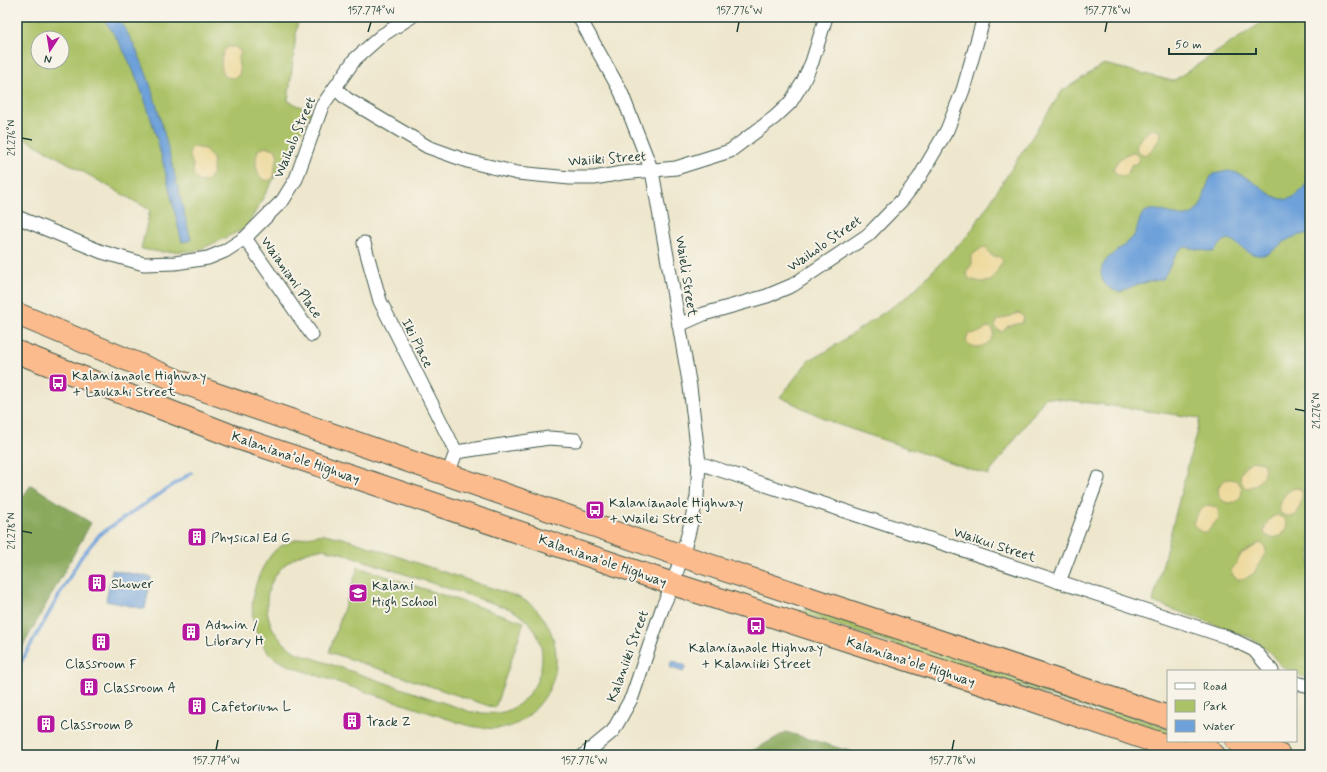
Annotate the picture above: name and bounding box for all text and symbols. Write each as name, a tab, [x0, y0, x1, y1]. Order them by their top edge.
text: 157.774°W	[347, 4, 395, 18]
text: 157.776°W	[716, 4, 762, 18]
text: 157.778°W	[1084, 4, 1130, 18]
north arrow	[30, 30, 70, 70]
scale bar	[1169, 30, 1256, 56]
text: 50 m	[1175, 37, 1202, 53]
text: N	[43, 51, 53, 66]
street label: Waiholo Street	[270, 94, 320, 181]
text: 21.276°N	[5, 120, 19, 156]
street label: Waiiki Street	[568, 147, 647, 171]
street label: Waiholo Street	[784, 212, 865, 276]
street label: Waianiani Place	[256, 233, 326, 322]
street label: Waieli Street	[671, 234, 701, 319]
street label: Iki Place	[397, 316, 437, 371]
place label: Kalanianaole Highway + Laukahi Street	[72, 367, 206, 401]
bus stop icon: Kalanianaole Highway + Laukahi Street	[47, 372, 69, 394]
text: 21.276°N	[1310, 393, 1324, 429]
street label: Kalaniana’ole Highway	[229, 428, 362, 489]
place label: Kalanianaole Highway + Wailei Street	[609, 494, 743, 528]
bus stop icon: Kalanianaole Highway + Wailei Street	[584, 499, 606, 521]
text: 21.278°N	[5, 512, 19, 549]
street label: Waikui Street	[951, 523, 1039, 567]
building icon: Physical Ed G	[186, 526, 208, 548]
place label: Physical Ed G	[211, 529, 290, 547]
street label: Kalaniana’ole Highway	[536, 531, 669, 592]
building icon: Shower	[86, 572, 108, 594]
place label: Shower	[111, 575, 154, 593]
place label: Kalani High School	[372, 577, 437, 613]
school or university icon: Kalani High School	[347, 582, 369, 604]
street label: Kalaniiki Street	[603, 608, 653, 705]
bus stop icon: Kalanianaole Highway + Kalaniiki Street	[745, 615, 767, 637]
place label: Admin / Library H	[205, 616, 264, 650]
building icon: Admin / Library H	[180, 621, 202, 643]
building icon: Classroom F	[90, 631, 112, 653]
street label: Kalaniana’ole Highway	[844, 633, 977, 692]
place label: Kalanianaole Highway + Kalaniiki Street	[689, 639, 823, 673]
place label: Classroom F	[65, 655, 137, 673]
legend	[1167, 670, 1297, 742]
building icon: Classroom A	[78, 676, 100, 698]
place label: Classroom A	[103, 679, 176, 697]
text: Road	[1203, 679, 1227, 695]
building icon: Cafetorium L	[186, 695, 208, 717]
place label: Cafetorium L	[211, 698, 291, 716]
text: Park	[1203, 699, 1227, 715]
building icon: Track Z	[341, 710, 363, 732]
building icon: Classroom B	[35, 713, 57, 735]
place label: Track Z	[366, 713, 411, 731]
place label: Classroom B	[60, 716, 133, 734]
text: Water	[1203, 719, 1235, 735]
text: 157.774°W	[192, 754, 240, 768]
text: 157.776°W	[561, 754, 607, 768]
text: 157.778°W	[929, 754, 975, 768]

